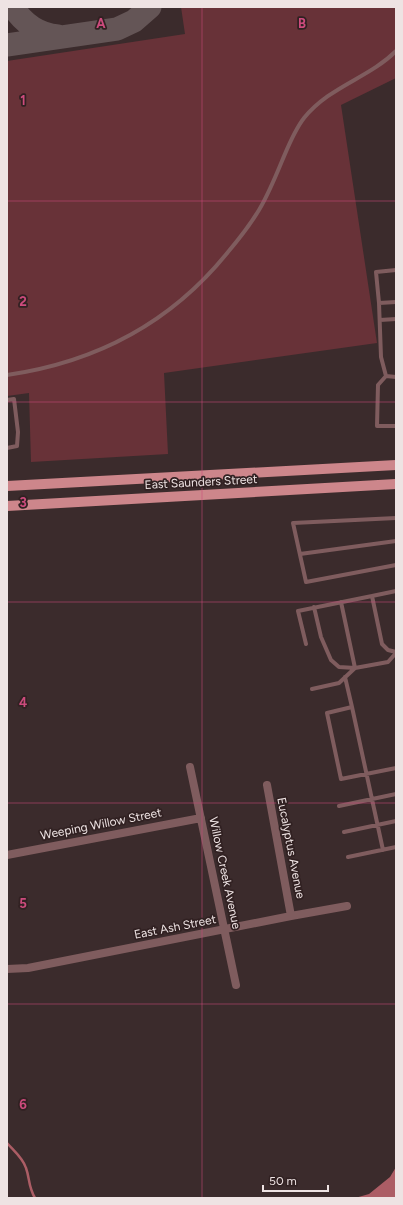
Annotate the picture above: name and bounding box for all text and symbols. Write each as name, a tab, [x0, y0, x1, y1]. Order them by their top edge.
text: A	[96, 16, 106, 31]
text: B	[298, 16, 306, 31]
text: 1	[20, 93, 26, 108]
text: 2	[19, 294, 27, 309]
street label: East Saunders Street	[144, 472, 258, 492]
text: 3	[19, 495, 27, 510]
text: 4	[19, 695, 27, 710]
street label: Eucalyptus Avenue	[274, 796, 308, 900]
street label: Weeping Willow Street	[39, 805, 163, 843]
street label: Willow Creek Avenue	[206, 816, 244, 931]
text: 5	[19, 896, 27, 911]
street label: East Ash Street	[133, 912, 218, 942]
text: 6	[19, 1097, 27, 1112]
scale bar	[263, 1167, 328, 1193]
text: 50 m	[269, 1174, 297, 1188]

